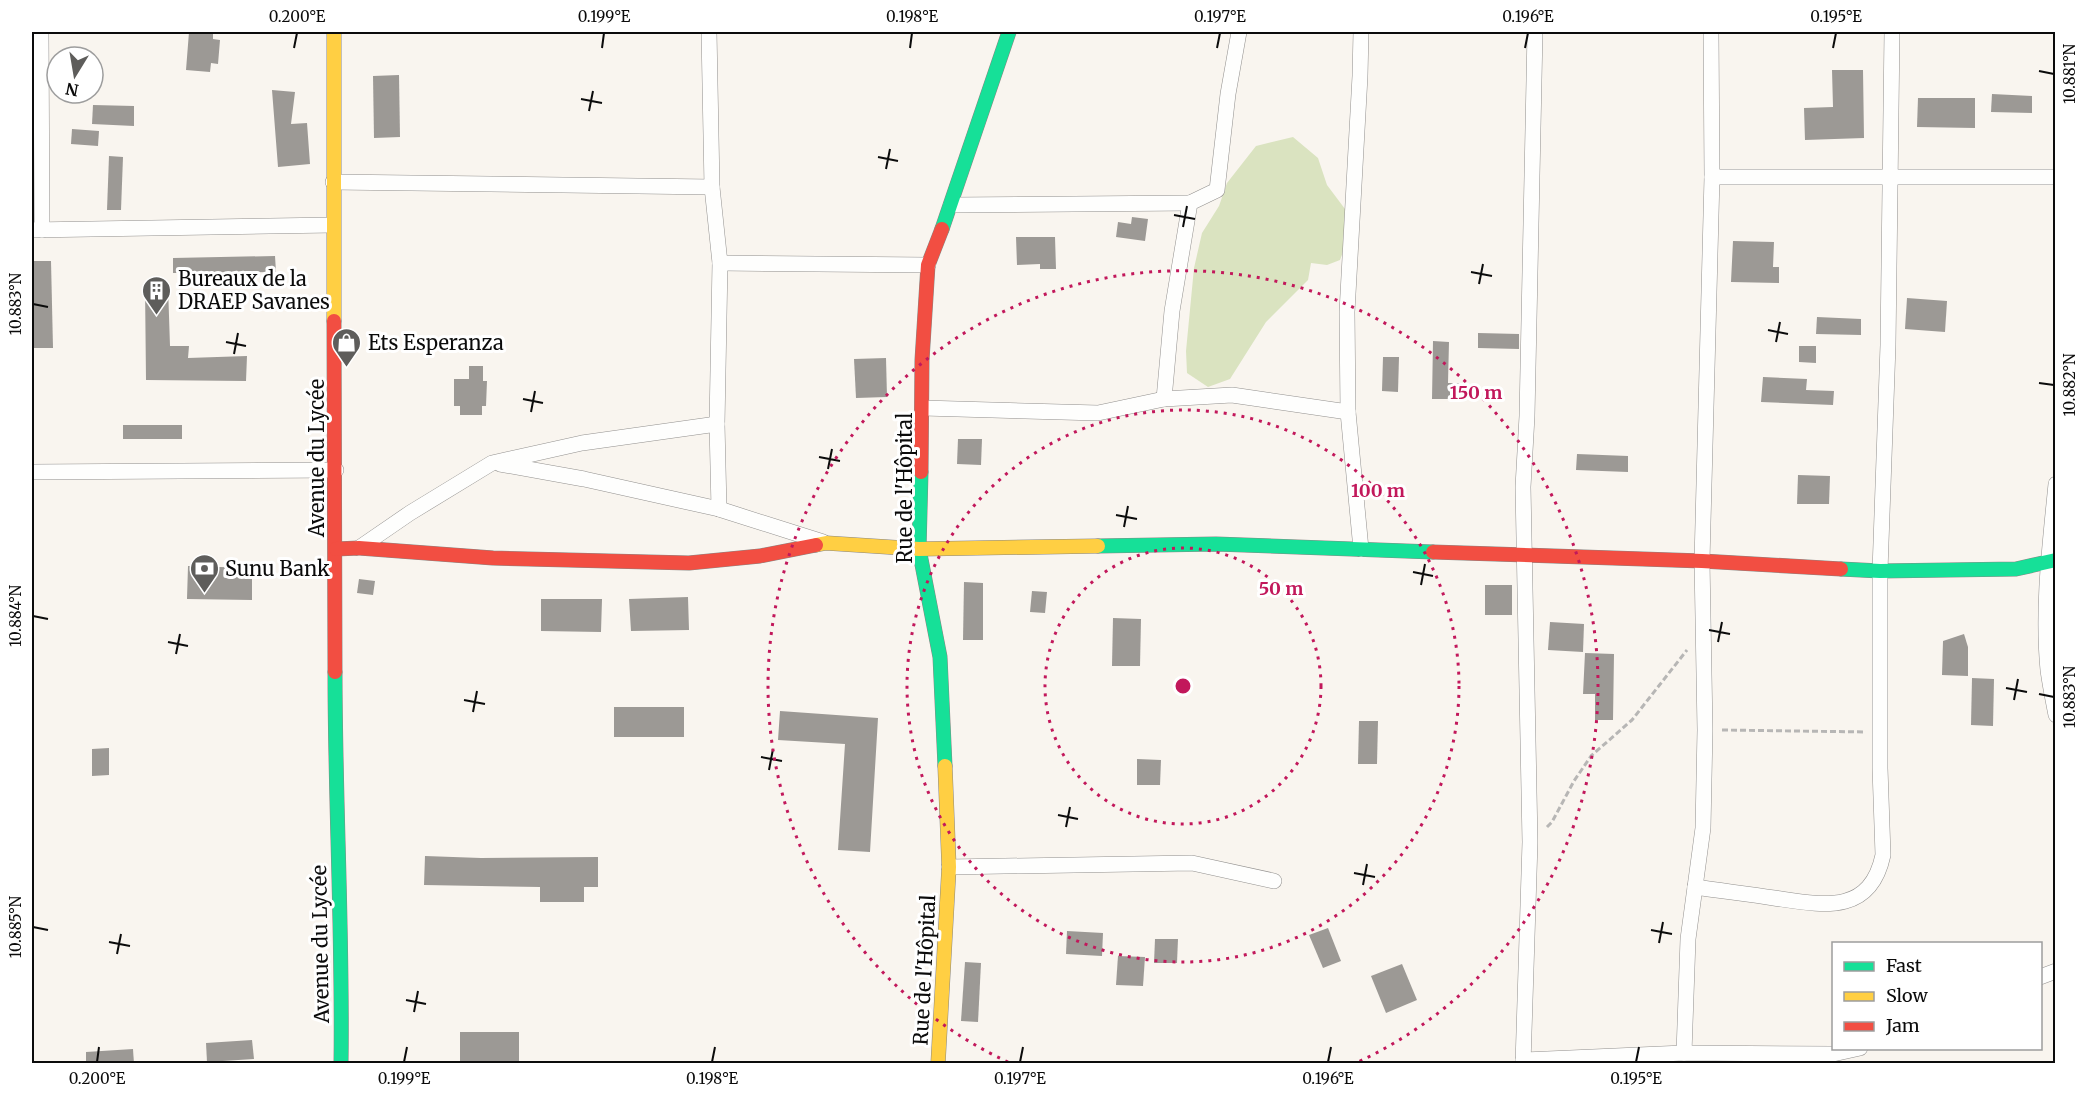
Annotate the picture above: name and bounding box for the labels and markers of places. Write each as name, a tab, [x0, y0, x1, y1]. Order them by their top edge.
place label: Bureaux de la DRAEP Savanes	[178, 266, 330, 314]
building icon: Bureaux de la DRAEP Savanes	[141, 274, 173, 316]
shop icon: Ets Esperanza	[331, 326, 363, 368]
place label: Ets Esperanza	[368, 330, 504, 355]
bank icon: Sunu Bank	[188, 552, 220, 594]
place label: Sunu Bank	[225, 556, 330, 581]
centre of rings	[1173, 676, 1193, 696]

